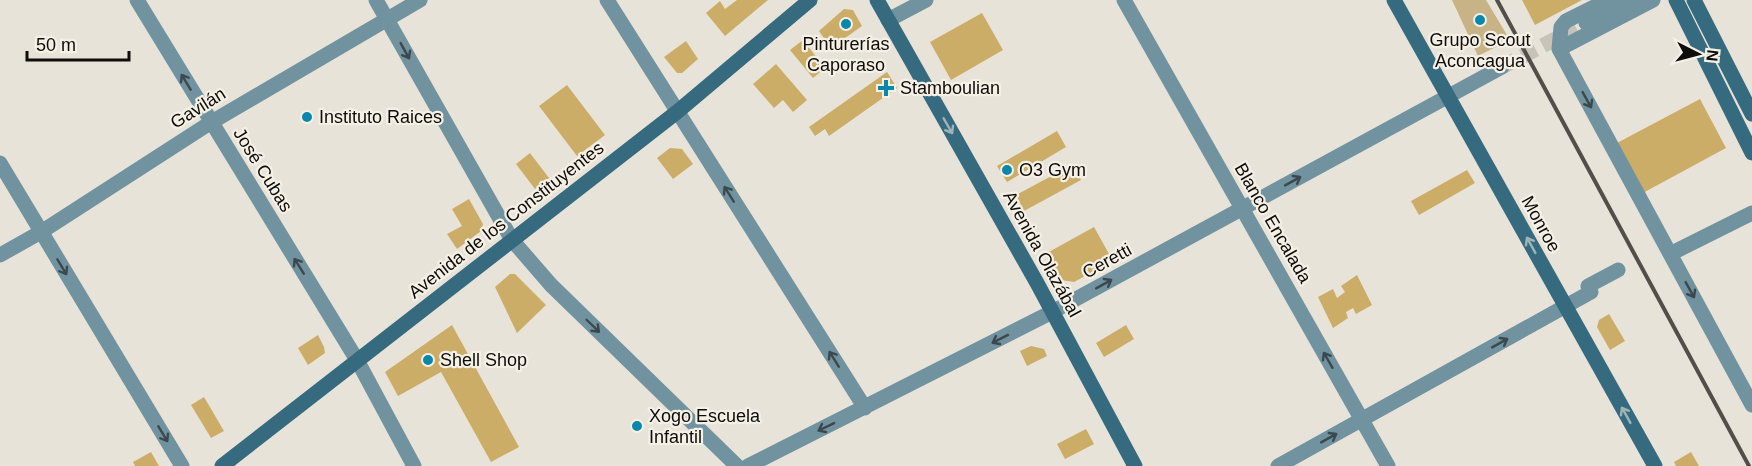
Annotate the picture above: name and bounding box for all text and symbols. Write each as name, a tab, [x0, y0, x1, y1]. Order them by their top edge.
marker: Grupo Scout Aconcagua	[1473, 13, 1487, 27]
marker: Pinturerías Caporaso	[839, 17, 853, 31]
scale bar	[27, 24, 129, 62]
north arrow	[1668, 24, 1728, 84]
place label: Grupo Scout Aconcagua	[1429, 30, 1531, 71]
place label: Pinturerías Caporaso	[802, 34, 890, 75]
text: 50 m	[36, 35, 76, 55]
one-way arrow	[399, 42, 411, 59]
text: N	[1703, 49, 1721, 62]
one-way arrow	[180, 74, 192, 91]
place label: Stamboulian	[900, 78, 1000, 98]
marker: Stamboulian	[877, 79, 895, 97]
street label: Gavilán	[167, 83, 229, 133]
one-way arrow	[1582, 91, 1593, 109]
place label: Instituto Raices	[319, 107, 442, 127]
marker: Instituto Raices	[300, 110, 314, 124]
one-way arrow	[942, 117, 954, 134]
street label: José Cubas	[229, 124, 297, 216]
street label: Avenida de los Constituyentes	[405, 138, 607, 302]
street label: Blanco Encalada	[1231, 159, 1316, 287]
place label: O3 Gym	[1019, 160, 1086, 180]
marker: O3 Gym	[1000, 163, 1014, 177]
one-way arrow	[1284, 175, 1301, 187]
one-way arrow	[723, 186, 735, 203]
street label: Avenida Olazábal	[999, 188, 1085, 320]
street label: Monroe	[1517, 192, 1565, 256]
one-way arrow	[1525, 237, 1537, 254]
street label: Ceretti	[1079, 239, 1135, 283]
one-way arrow	[57, 258, 69, 275]
one-way arrow	[293, 258, 305, 275]
one-way arrow	[1095, 278, 1112, 290]
one-way arrow	[1684, 281, 1696, 298]
one-way arrow	[585, 318, 600, 332]
one-way arrow	[992, 334, 1010, 345]
one-way arrow	[1491, 337, 1508, 349]
place label: Shell Shop	[440, 350, 527, 370]
one-way arrow	[827, 351, 839, 368]
one-way arrow	[1322, 352, 1334, 369]
marker: Shell Shop	[421, 353, 435, 367]
place label: Xogo Escuela Infantil	[649, 406, 761, 447]
one-way arrow	[1620, 407, 1632, 424]
marker: Xogo Escuela Infantil	[630, 419, 644, 433]
one-way arrow	[818, 422, 836, 434]
one-way arrow	[157, 425, 169, 442]
one-way arrow	[1320, 431, 1337, 443]

